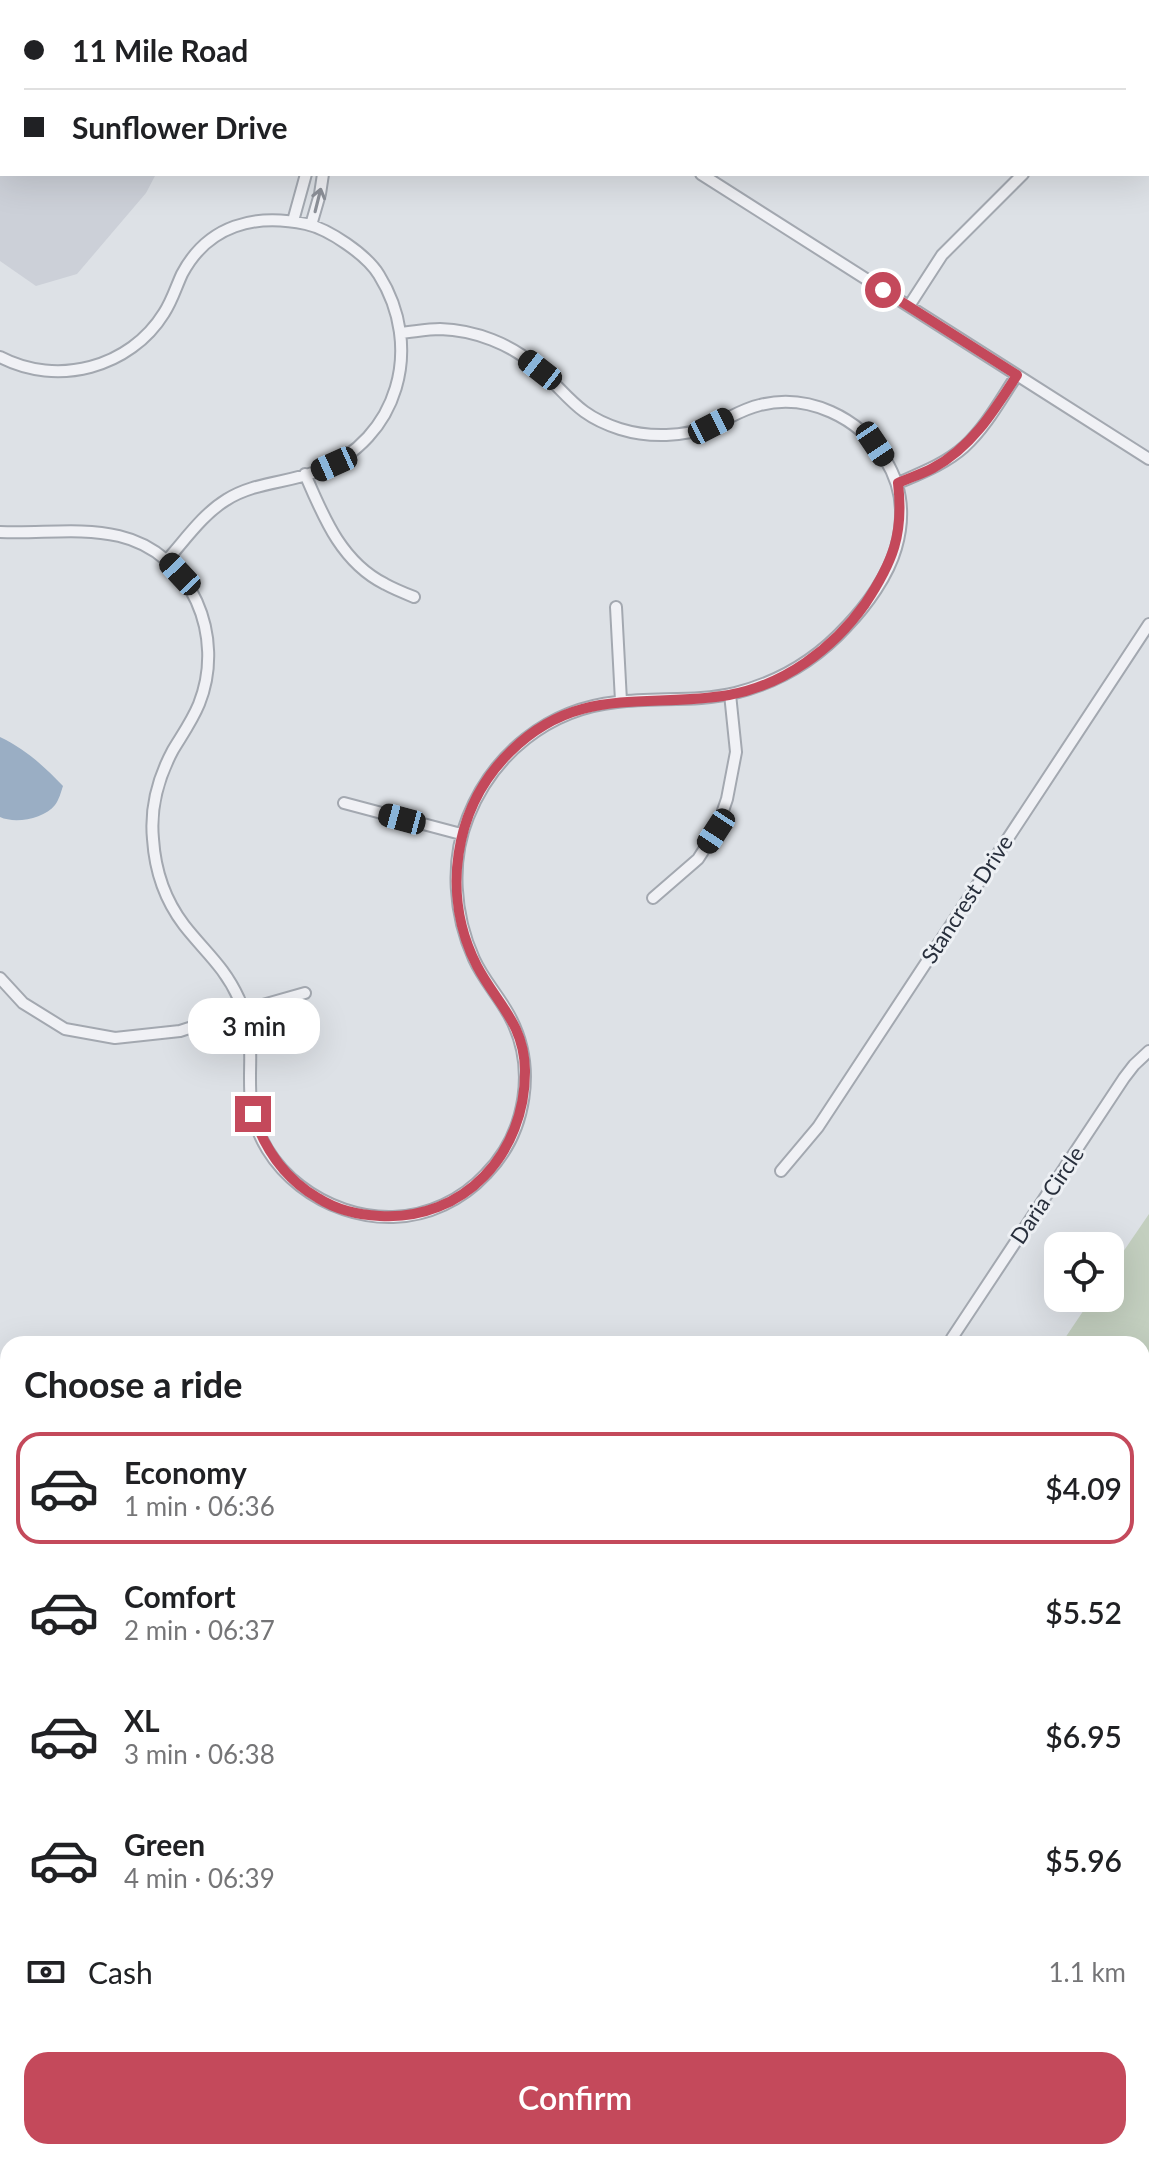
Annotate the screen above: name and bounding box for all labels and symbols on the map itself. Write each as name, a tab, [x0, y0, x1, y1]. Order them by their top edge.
one-way arrow	[311, 187, 326, 213]
route start	[865, 272, 901, 308]
car	[514, 346, 566, 394]
car	[684, 404, 738, 448]
car	[852, 417, 898, 471]
car	[307, 443, 361, 485]
car	[155, 548, 205, 600]
car	[376, 801, 428, 837]
car	[693, 804, 739, 858]
street label: Stancrest Drive	[915, 829, 1018, 968]
callout: 3 min	[187, 998, 319, 1054]
route end	[235, 1096, 271, 1132]
street label: Daria Circle	[1004, 1141, 1089, 1249]

